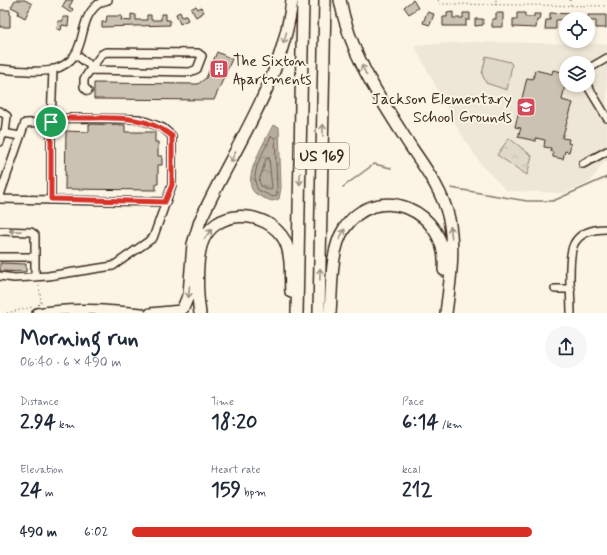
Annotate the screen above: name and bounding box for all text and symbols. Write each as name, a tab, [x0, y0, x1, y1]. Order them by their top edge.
map controls	[559, 12, 595, 92]
button: locate	[559, 12, 595, 48]
one-way arrow	[280, 31, 288, 44]
place label: The Sixton Apartments	[233, 51, 312, 91]
button: layers	[559, 56, 595, 92]
building icon: The Sixton Apartments	[208, 58, 230, 80]
one-way arrow	[360, 64, 367, 76]
place label: Jackson Elementary School Grounds	[371, 89, 512, 128]
school or university icon: Jackson Elementary School Grounds	[515, 96, 537, 118]
pin	[34, 105, 68, 139]
icon: arrive	[40, 111, 62, 133]
one-way arrow	[319, 124, 327, 137]
road number: US 169	[295, 143, 349, 169]
one-way arrow	[228, 151, 236, 163]
one-way arrow	[296, 172, 304, 185]
one-way arrow	[447, 226, 455, 239]
one-way arrow	[9, 228, 22, 235]
one-way arrow	[339, 228, 347, 240]
one-way arrow	[204, 229, 212, 240]
one-way arrow	[316, 268, 324, 281]
one-way arrow	[185, 285, 192, 298]
text: Morning run	[20, 325, 139, 353]
button: share	[545, 326, 587, 368]
text: 06:40 · 6 × 490 m	[20, 354, 122, 371]
text: Distance	[20, 395, 59, 409]
text: Time	[211, 395, 234, 409]
text: Pace	[402, 395, 424, 409]
text: 2.94	[20, 409, 56, 436]
text: 18:20	[211, 409, 257, 436]
text: 6:14	[402, 409, 439, 436]
text: km	[56, 418, 75, 432]
text: /km	[439, 418, 463, 432]
text: Elevation	[20, 463, 63, 477]
text: Heart rate	[211, 463, 260, 477]
text: kcal	[402, 463, 420, 477]
text: 24	[20, 477, 42, 504]
text: 159	[211, 477, 241, 504]
text: 212	[402, 477, 432, 504]
text: m	[42, 486, 54, 500]
text: bpm	[241, 486, 266, 500]
text: 490 m	[20, 524, 57, 541]
text: 6:02	[84, 524, 108, 541]

